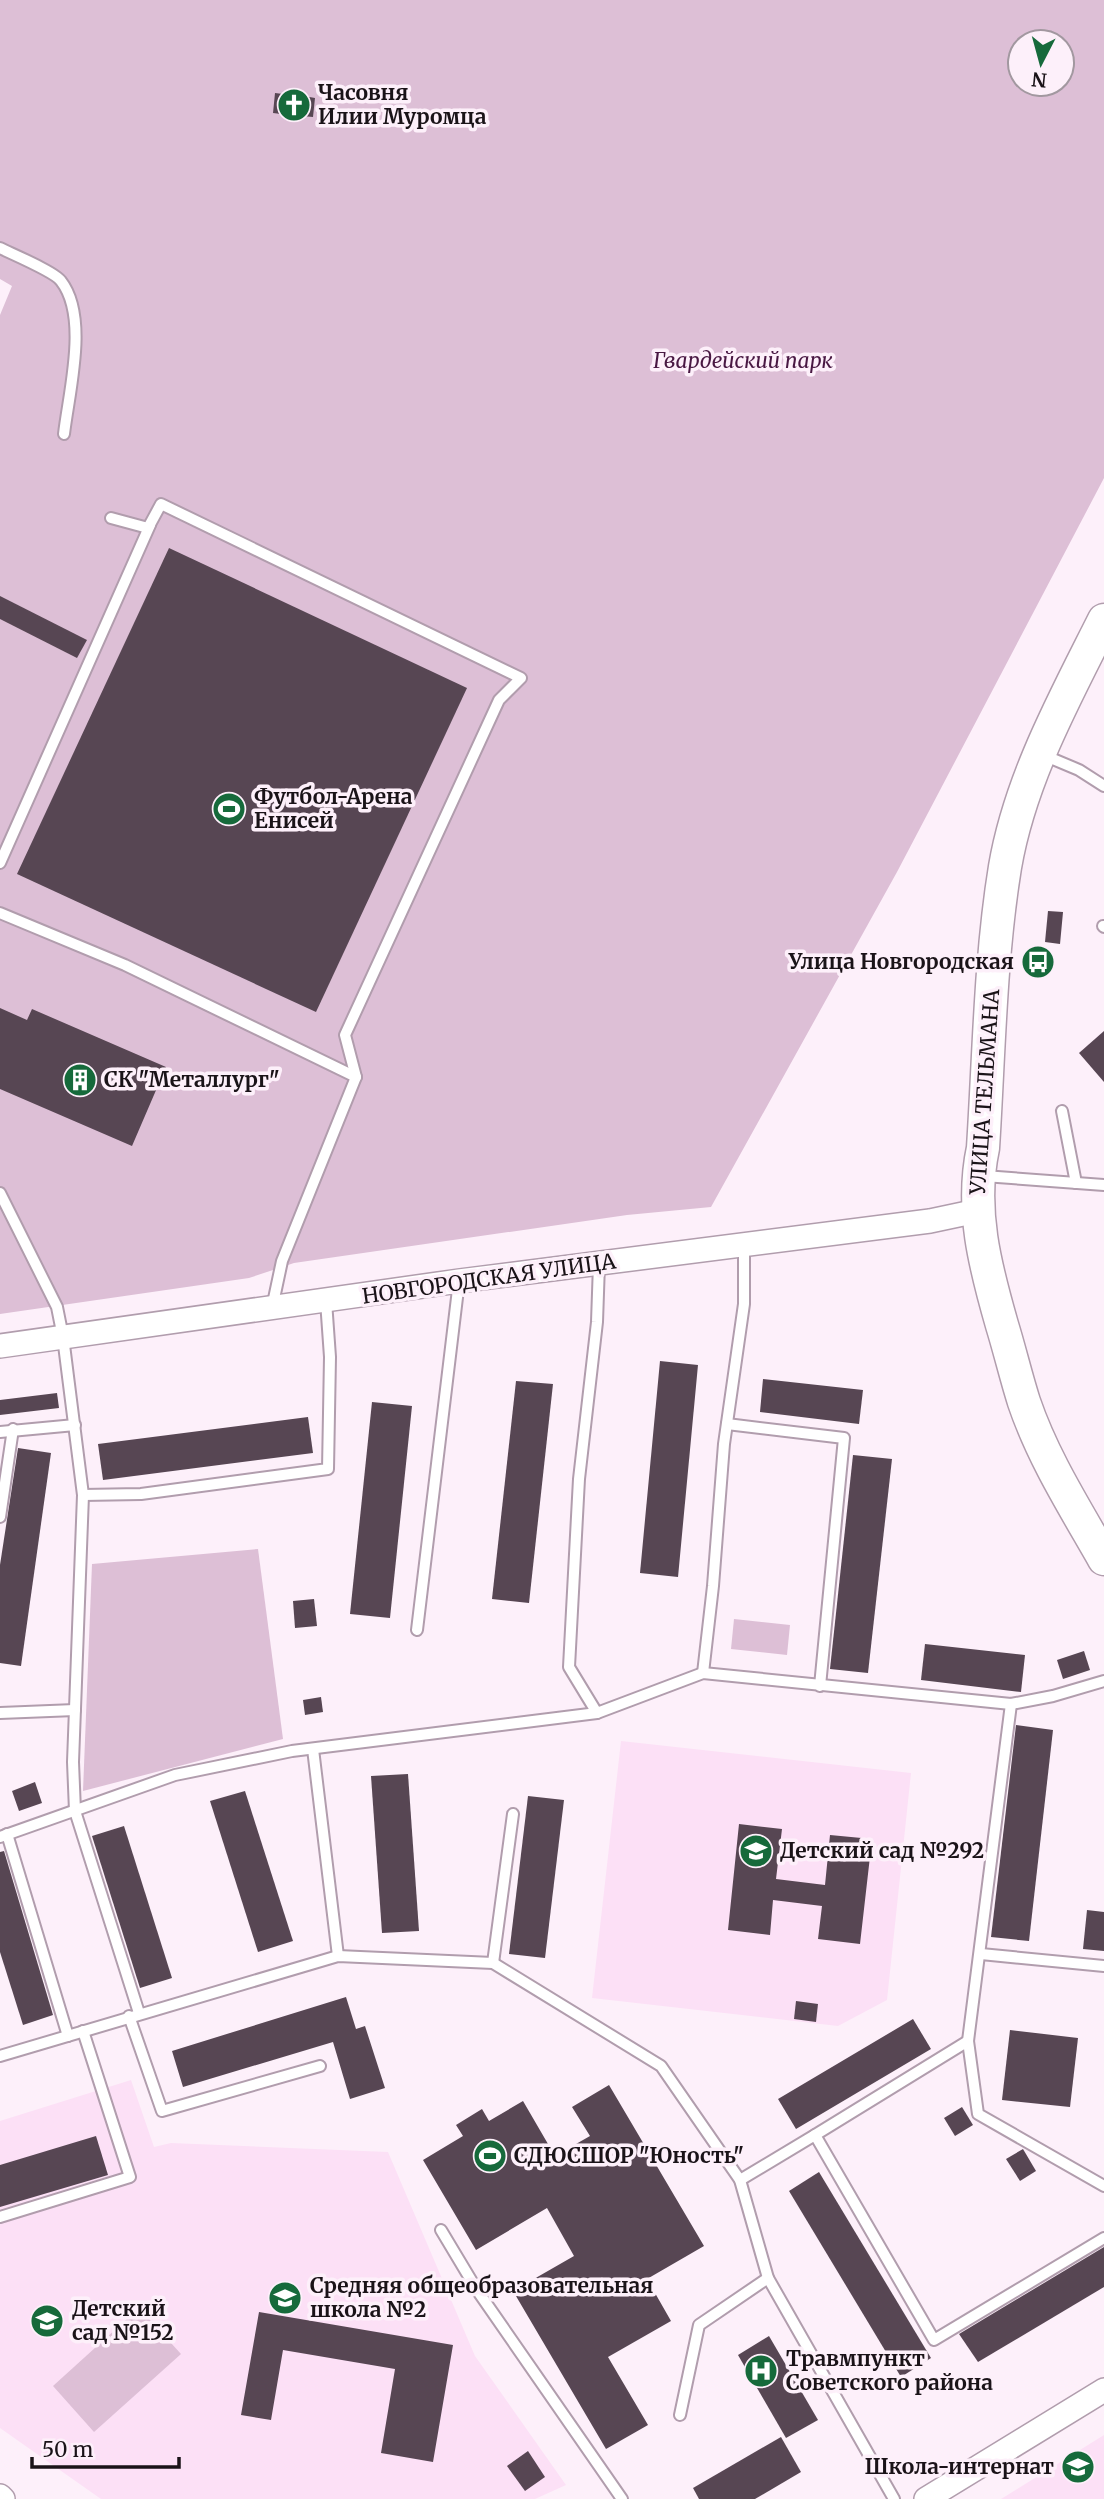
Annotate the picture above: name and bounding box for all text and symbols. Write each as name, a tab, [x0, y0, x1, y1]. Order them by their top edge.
north arrow	[1006, 28, 1076, 98]
text: N	[1031, 67, 1048, 93]
place label: Часовня Илии Муромца	[318, 79, 487, 130]
church icon: Часовня Илии Муромца	[275, 86, 313, 124]
park label: Гвардейский парк	[653, 347, 833, 374]
place label: Футбол-Арена Енисей	[254, 783, 413, 834]
sports icon: Футбол-Арена Енисей	[210, 790, 248, 828]
bus stop icon: Улица Новгородская	[1019, 943, 1057, 981]
place label: Улица Новгородская	[788, 948, 1014, 975]
street label: УЛИЦА ТЕЛЬМАНА	[964, 988, 1005, 1197]
building icon: СК "Металлург"	[61, 1061, 99, 1099]
place label: СК "Металлург"	[104, 1066, 280, 1093]
street label: НОВГОРОДСКАЯ УЛИЦА	[360, 1247, 618, 1310]
school or university icon: Детский сад №292	[737, 1832, 775, 1870]
place label: Детский сад №292	[780, 1837, 984, 1864]
sports icon: СДЮСШОР "Юность"	[471, 2137, 509, 2175]
place label: СДЮСШОР "Юность"	[514, 2142, 744, 2169]
place label: Средняя общеобразовательная школа №2	[310, 2272, 653, 2323]
school or university icon: Средняя общеобразовательная школа №2	[266, 2279, 304, 2317]
place label: Детский сад №152	[72, 2295, 174, 2346]
school or university icon: Детский сад №152	[28, 2302, 66, 2340]
place label: Травмпункт Советского района	[786, 2345, 993, 2396]
hospital icon: Травмпункт Советского района	[742, 2352, 780, 2390]
scale bar	[32, 2426, 178, 2470]
text: 50 m	[42, 2436, 93, 2463]
school or university icon: Школа-интернат	[1059, 2448, 1097, 2486]
place label: Школа-интернат	[865, 2453, 1054, 2480]

